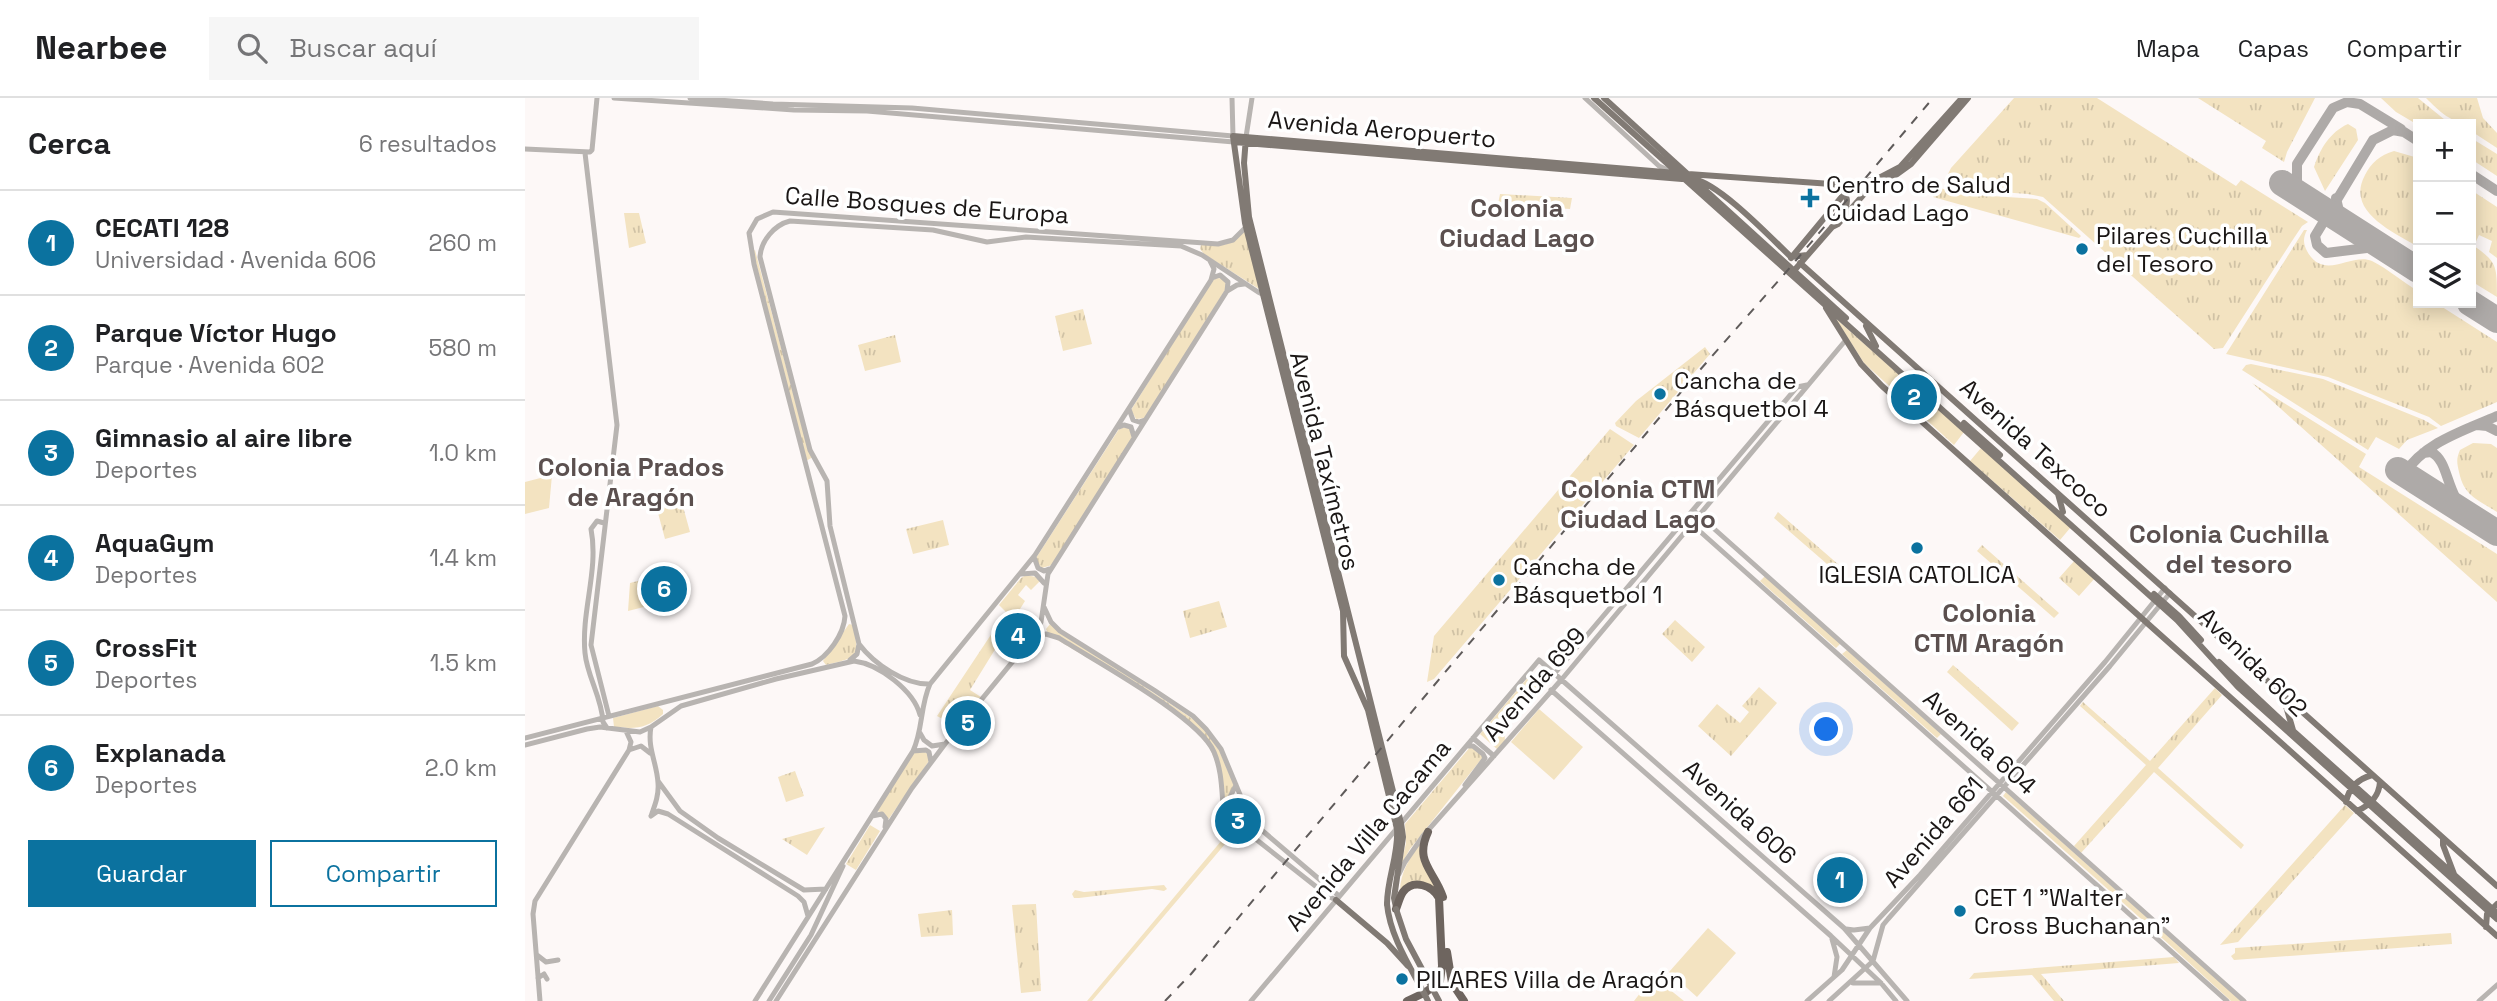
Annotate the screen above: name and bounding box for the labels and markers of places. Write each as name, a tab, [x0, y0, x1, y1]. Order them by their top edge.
place label: Centro de Salud Cuidad Lago	[1826, 169, 2011, 228]
marker: Centro de Salud Cuidad Lago	[1800, 188, 1820, 208]
place label: Pilares Cuchilla del Tesoro	[2096, 220, 2268, 279]
marker: Pilares Cuchilla del Tesoro	[2074, 241, 2090, 257]
place label: Cancha de Básquetbol 4	[1674, 365, 1828, 424]
pin: 2	[1891, 371, 1937, 423]
marker: Cancha de Básquetbol 4	[1652, 386, 1668, 402]
marker: IGLESIA CATOLICA	[1909, 540, 1925, 556]
place label: Cancha de Básquetbol 1	[1513, 551, 1663, 610]
place label: IGLESIA CATOLICA	[1818, 559, 2016, 590]
pin: 6	[641, 563, 687, 615]
marker: Cancha de Básquetbol 1	[1491, 572, 1507, 588]
pin: 4	[995, 610, 1041, 662]
pin: 5	[945, 697, 991, 749]
pin: 3	[1215, 795, 1261, 847]
pin: 1	[1817, 854, 1863, 906]
place label: CET 1 "Walter Cross Buchanan"	[1974, 882, 2170, 941]
marker: CET 1 "Walter Cross Buchanan"	[1952, 903, 1968, 919]
place label: PILARES Villa de Aragón	[1416, 964, 1684, 995]
marker: PILARES Villa de Aragón	[1394, 971, 1410, 987]

